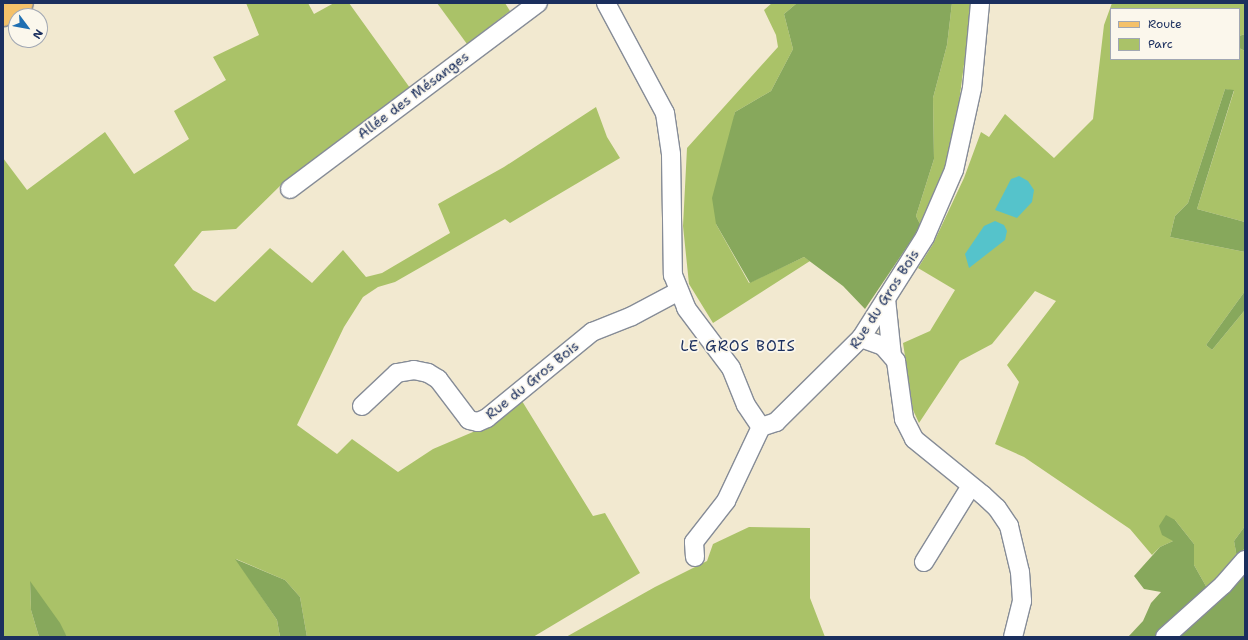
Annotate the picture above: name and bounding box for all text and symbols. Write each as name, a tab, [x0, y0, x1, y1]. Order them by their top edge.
north arrow	[8, 8, 48, 48]
legend	[1110, 8, 1240, 60]
text: Route	[1148, 16, 1182, 32]
text: N	[29, 26, 46, 42]
text: Parc	[1148, 36, 1173, 52]
street label: Allée des Mésanges	[354, 48, 472, 142]
street label: Rue du Gros Bois	[846, 246, 922, 352]
street label: Rue du Gros Bois	[482, 337, 582, 423]
district label: LE GROS BOIS	[680, 338, 796, 356]

